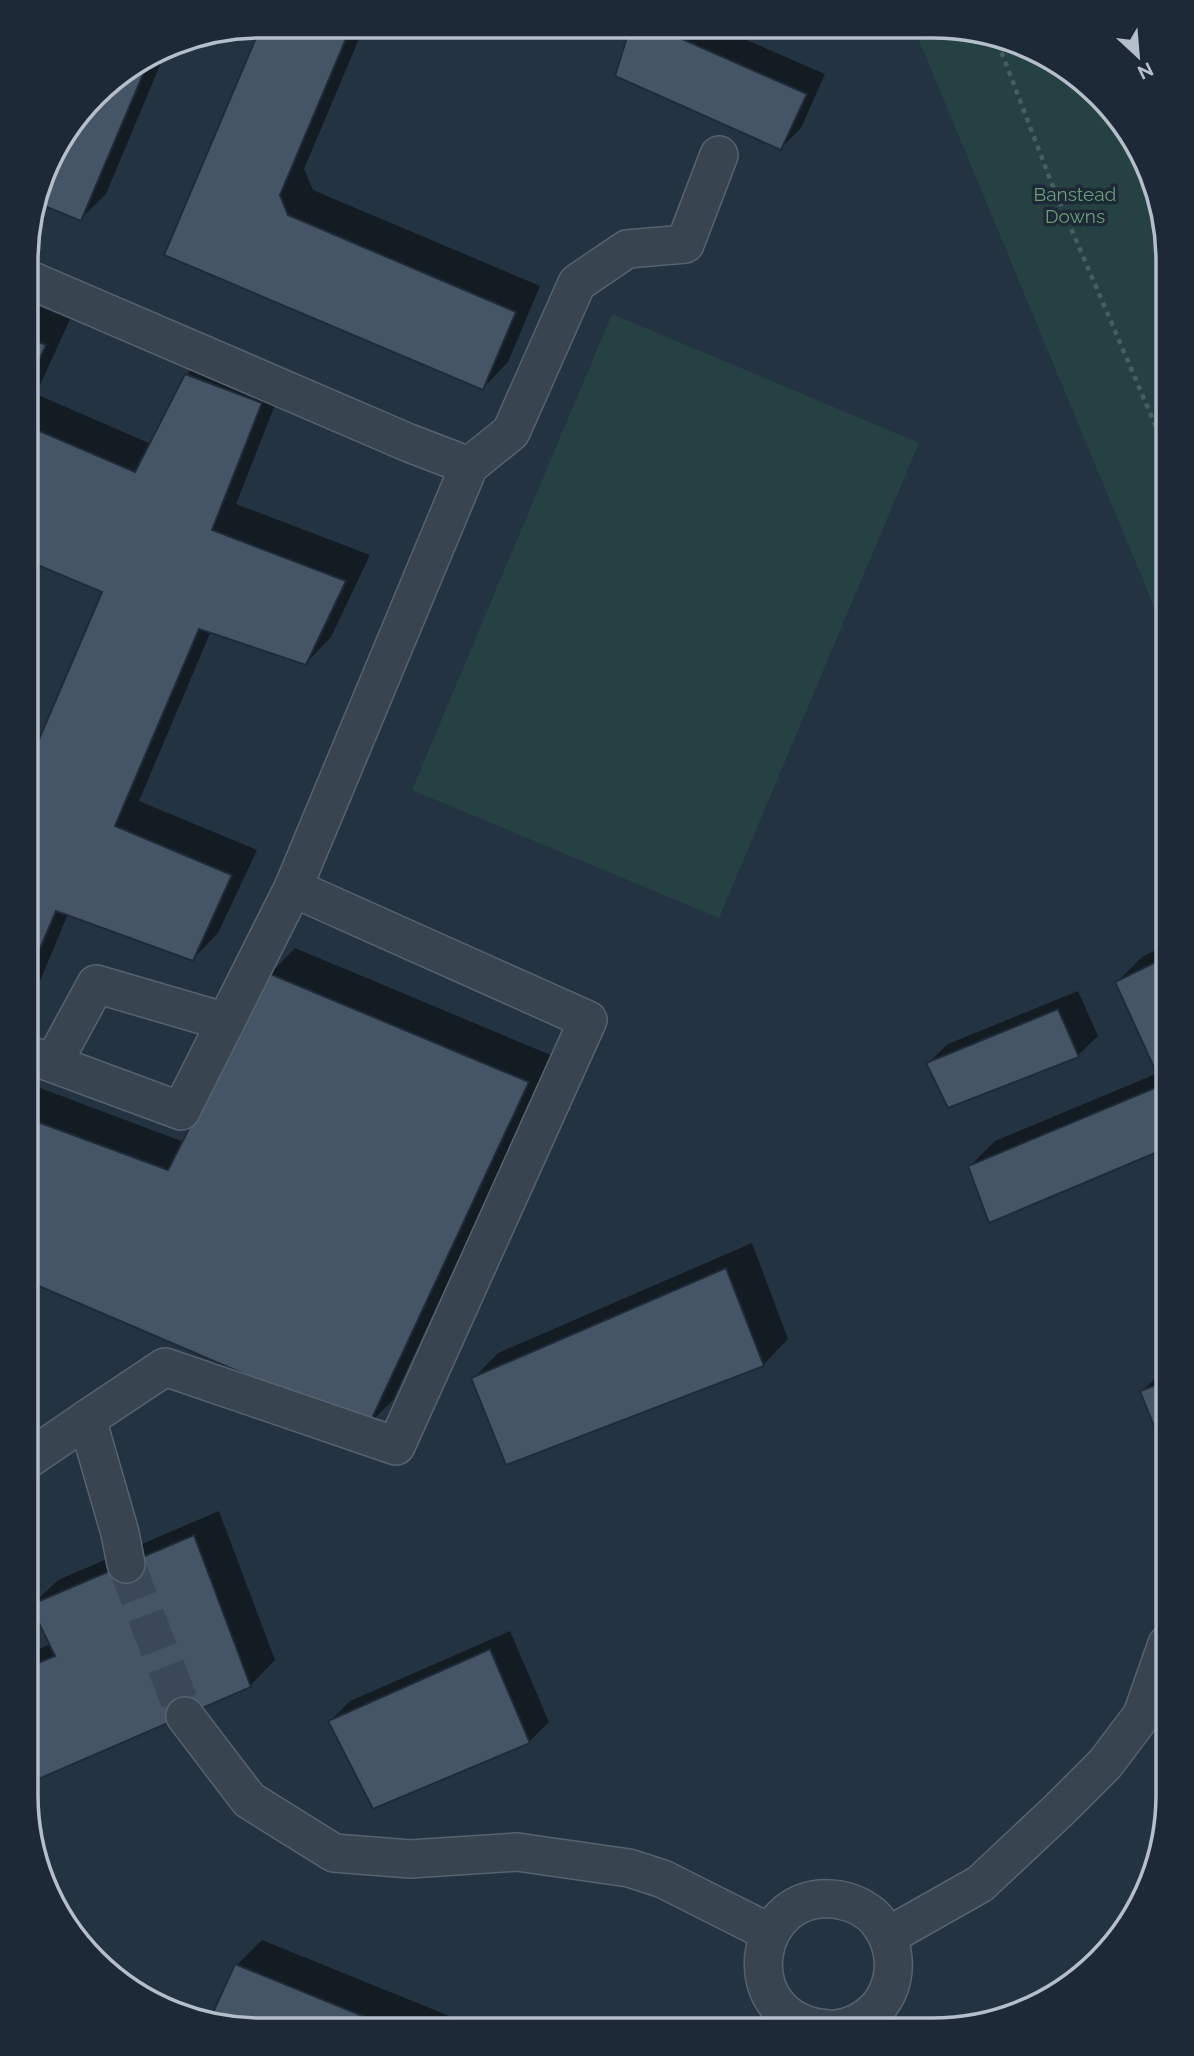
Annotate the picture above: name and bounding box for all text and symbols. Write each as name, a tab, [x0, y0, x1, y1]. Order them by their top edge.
north arrow	[1103, 21, 1173, 91]
text: N	[1134, 58, 1157, 84]
park label: Banstead Downs	[1034, 183, 1116, 227]

